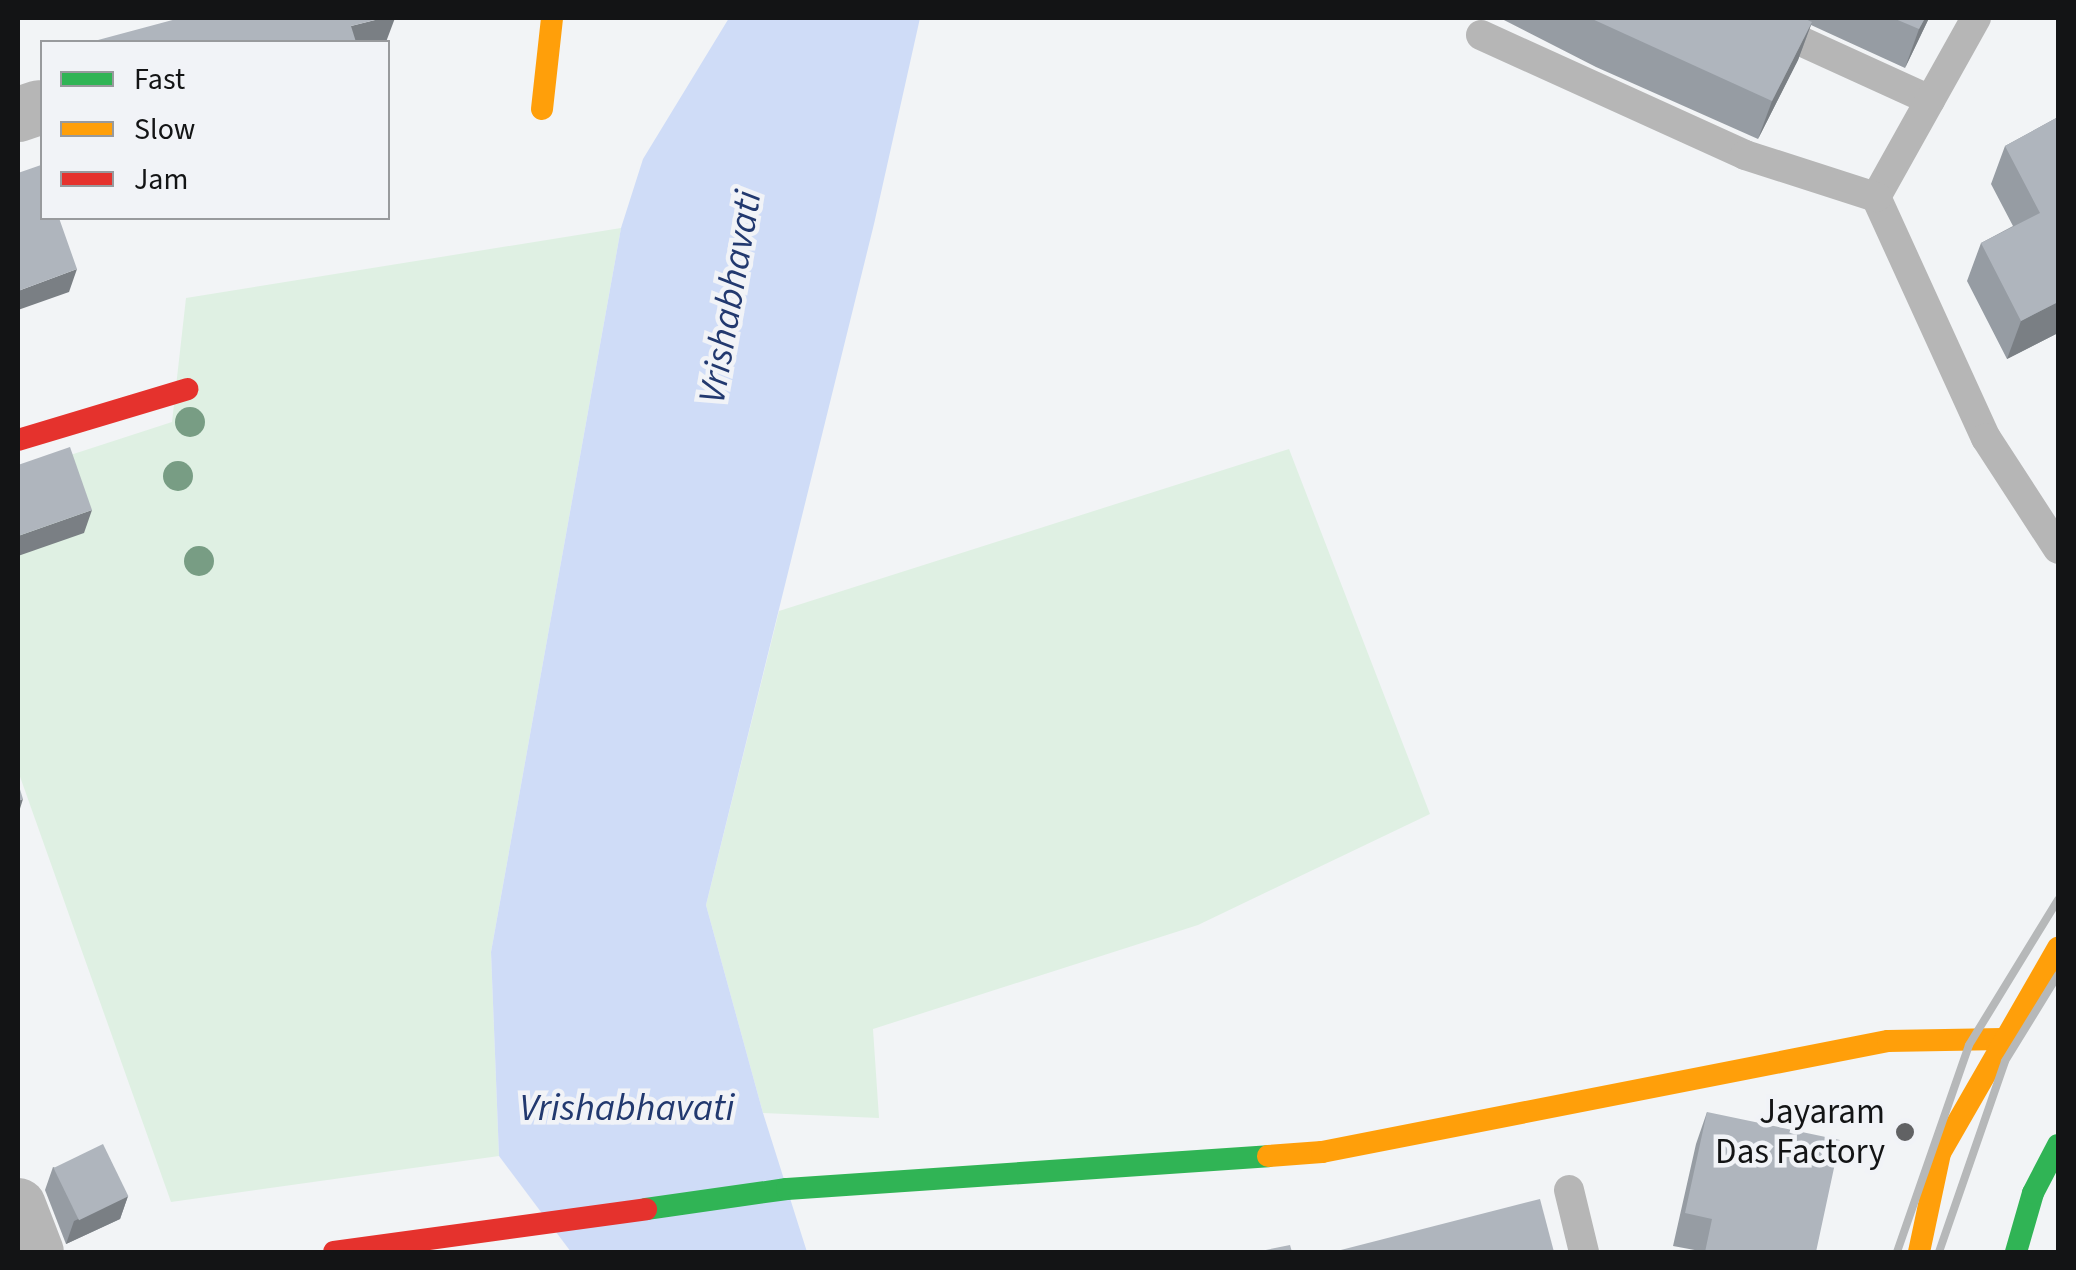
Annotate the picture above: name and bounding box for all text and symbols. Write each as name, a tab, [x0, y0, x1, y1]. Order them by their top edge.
legend	[40, 40, 390, 220]
text: Fast	[134, 58, 185, 101]
text: Slow	[134, 108, 195, 151]
text: Jam	[134, 158, 188, 201]
water label: Vrishabhavati	[690, 187, 772, 407]
water label: Vrishabhavati	[520, 1086, 734, 1132]
place label: Jayaram Das Factory	[1715, 1091, 1885, 1173]
marker: Jayaram Das Factory	[1894, 1121, 1916, 1143]

